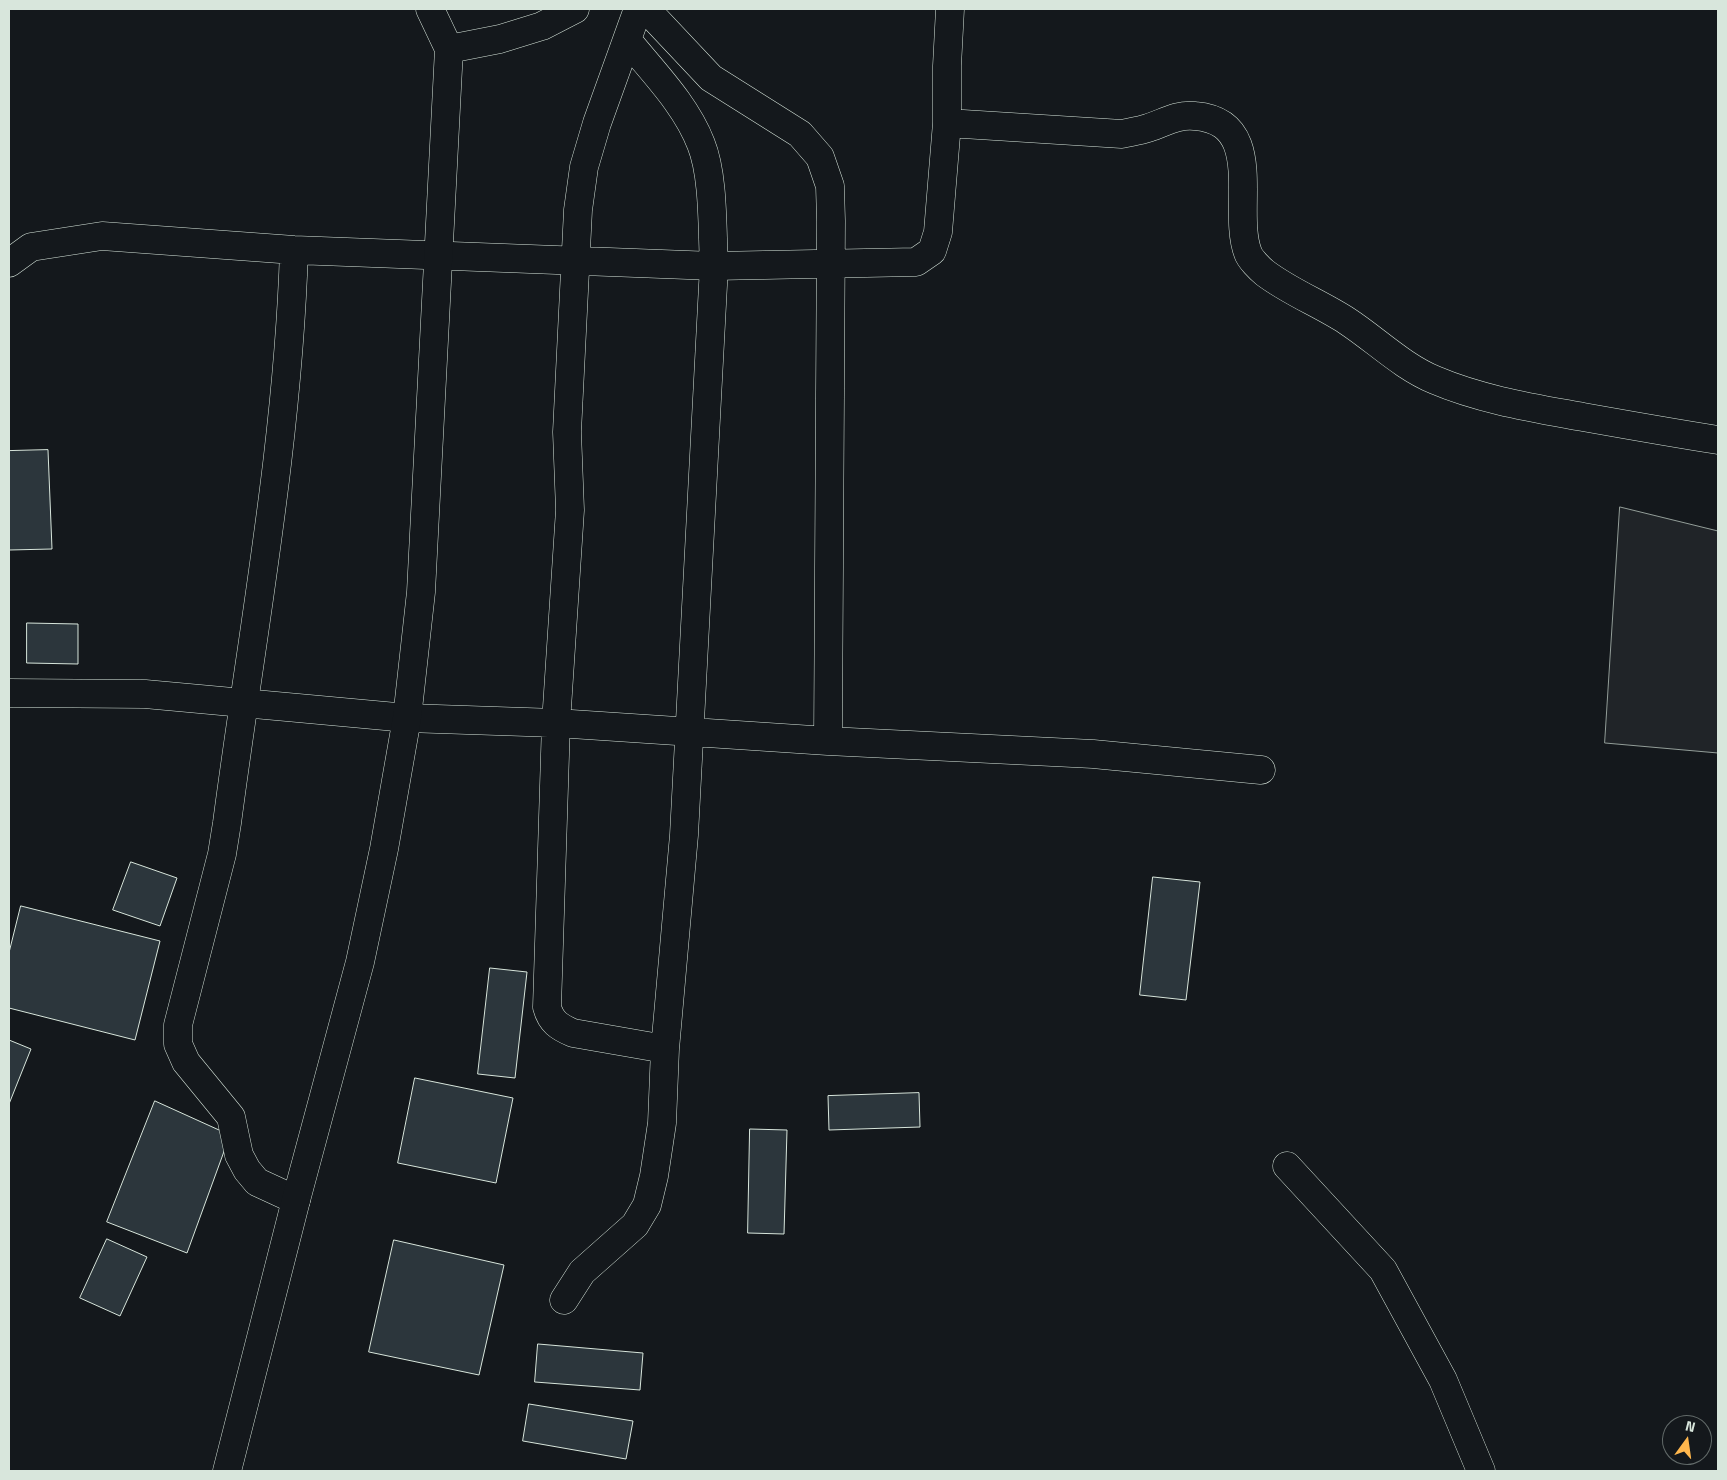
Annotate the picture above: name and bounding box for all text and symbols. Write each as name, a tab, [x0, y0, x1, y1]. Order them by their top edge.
north arrow	[1662, 1415, 1712, 1465]
text: N	[1683, 1415, 1698, 1437]

